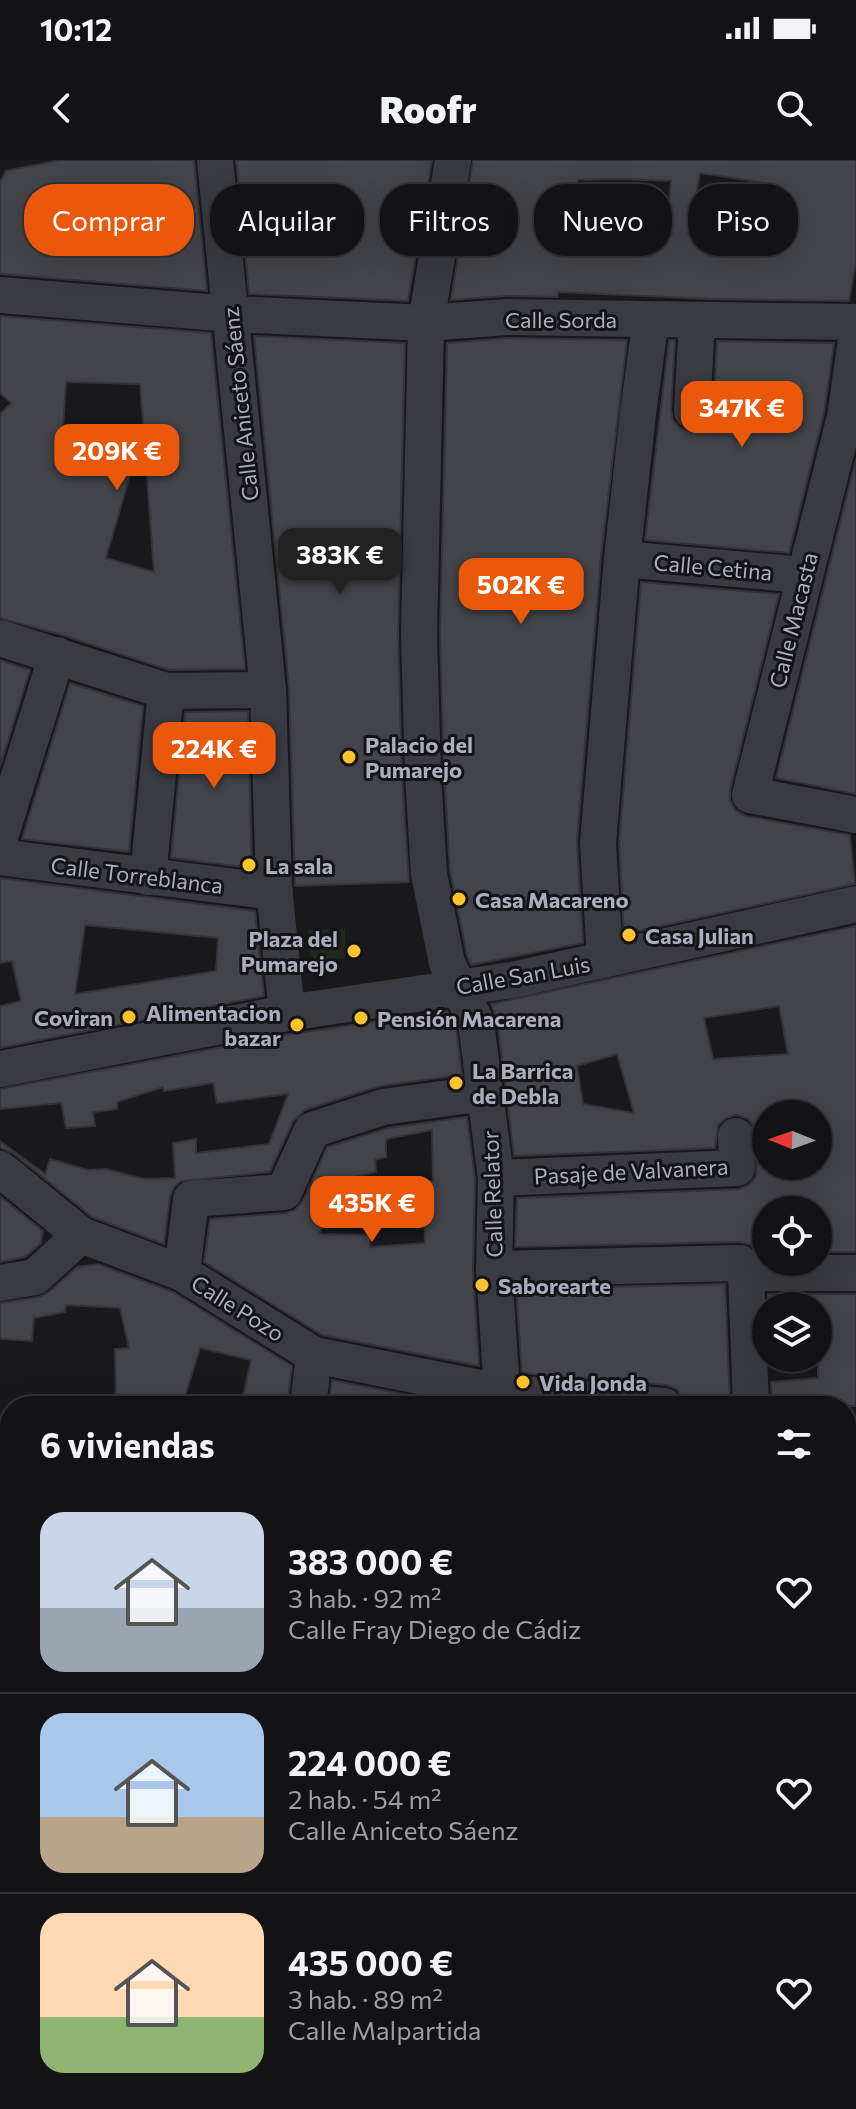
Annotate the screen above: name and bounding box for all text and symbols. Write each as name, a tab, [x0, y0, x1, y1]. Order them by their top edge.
text: 10:12	[40, 10, 112, 47]
icon: back	[40, 86, 84, 130]
text: Roofr	[379, 86, 477, 130]
icon: search	[772, 86, 816, 130]
chip: Comprar	[24, 184, 194, 256]
chip: Alquilar	[210, 184, 364, 256]
chip: Filtros	[380, 184, 518, 256]
chip: Nuevo	[534, 184, 672, 256]
chip: Piso	[688, 184, 798, 256]
street label: Calle Aniceto Sáenz	[216, 306, 264, 502]
street label: Calle Sorda	[505, 306, 617, 333]
pin: 347K €	[677, 381, 807, 449]
text: 347K €	[699, 391, 785, 422]
pin: 209K €	[52, 424, 182, 492]
text: 209K €	[72, 434, 162, 465]
pin: 383K €	[275, 528, 405, 596]
text: 383K €	[296, 538, 384, 569]
street label: Calle Cetina	[653, 548, 773, 586]
street label: Calle Macasta	[763, 549, 823, 691]
pin: 502K €	[456, 558, 586, 626]
text: 502K €	[477, 568, 565, 599]
pin: 224K €	[149, 722, 279, 790]
place label: Palacio del Pumarejo	[365, 731, 473, 783]
text: 224K €	[171, 732, 257, 763]
marker: Palacio del Pumarejo	[340, 748, 358, 766]
street label: Calle Torreblanca	[49, 851, 225, 899]
place label: La sala	[265, 852, 333, 879]
marker: La sala	[240, 856, 258, 874]
place label: Casa Macareno	[475, 886, 629, 913]
marker: Casa Macareno	[450, 890, 468, 908]
place label: Casa Julian	[645, 922, 754, 949]
place label: Plaza del Pumarejo	[241, 925, 338, 977]
marker: Casa Julian	[620, 926, 638, 944]
marker: Plaza del Pumarejo	[345, 942, 363, 960]
street label: Calle San Luis	[454, 950, 592, 1000]
place label: Alimentacion bazar	[146, 999, 281, 1051]
place label: Coviran	[34, 1004, 113, 1031]
place label: Pensión Macarena	[377, 1005, 561, 1032]
marker: Coviran	[120, 1008, 138, 1026]
marker: Pensión Macarena	[352, 1009, 370, 1027]
marker: Alimentacion bazar	[288, 1016, 306, 1034]
place label: La Barrica de Debla	[472, 1057, 573, 1109]
marker: La Barrica de Debla	[447, 1074, 465, 1092]
north arrow	[752, 1100, 832, 1180]
map controls	[752, 1100, 832, 1372]
street label: Calle Relator	[476, 1130, 508, 1258]
street label: Pasaje de Valvanera	[533, 1152, 729, 1190]
pin: 435K €	[307, 1176, 437, 1244]
text: 435K €	[328, 1186, 416, 1217]
button: locate	[752, 1196, 832, 1276]
street label: Calle Pozo	[187, 1269, 289, 1347]
place label: Saborearte	[498, 1272, 611, 1299]
marker: Saborearte	[473, 1276, 491, 1294]
button: layers	[752, 1292, 832, 1372]
place label: Vida Jonda	[539, 1369, 647, 1396]
marker: Vida Jonda	[514, 1373, 532, 1391]
icon: filters	[772, 1422, 816, 1466]
text: 6 viviendas	[40, 1423, 215, 1465]
text: 383 000 €	[288, 1540, 453, 1582]
icon: home	[104, 1544, 200, 1640]
icon: heart	[772, 1570, 816, 1614]
text: 3 hab. · 92 m²	[288, 1582, 442, 1613]
text: Calle Fray Diego de Cádiz	[288, 1613, 581, 1644]
text: 224 000 €	[288, 1741, 452, 1783]
icon: home	[104, 1745, 200, 1841]
icon: heart	[772, 1771, 816, 1815]
text: 2 hab. · 54 m²	[288, 1783, 442, 1814]
text: Calle Aniceto Sáenz	[288, 1814, 518, 1845]
text: 435 000 €	[288, 1941, 453, 1983]
icon: home	[104, 1945, 200, 2041]
icon: heart	[772, 1971, 816, 2015]
text: 3 hab. · 89 m²	[288, 1983, 443, 2014]
text: Calle Malpartida	[288, 2014, 481, 2045]

